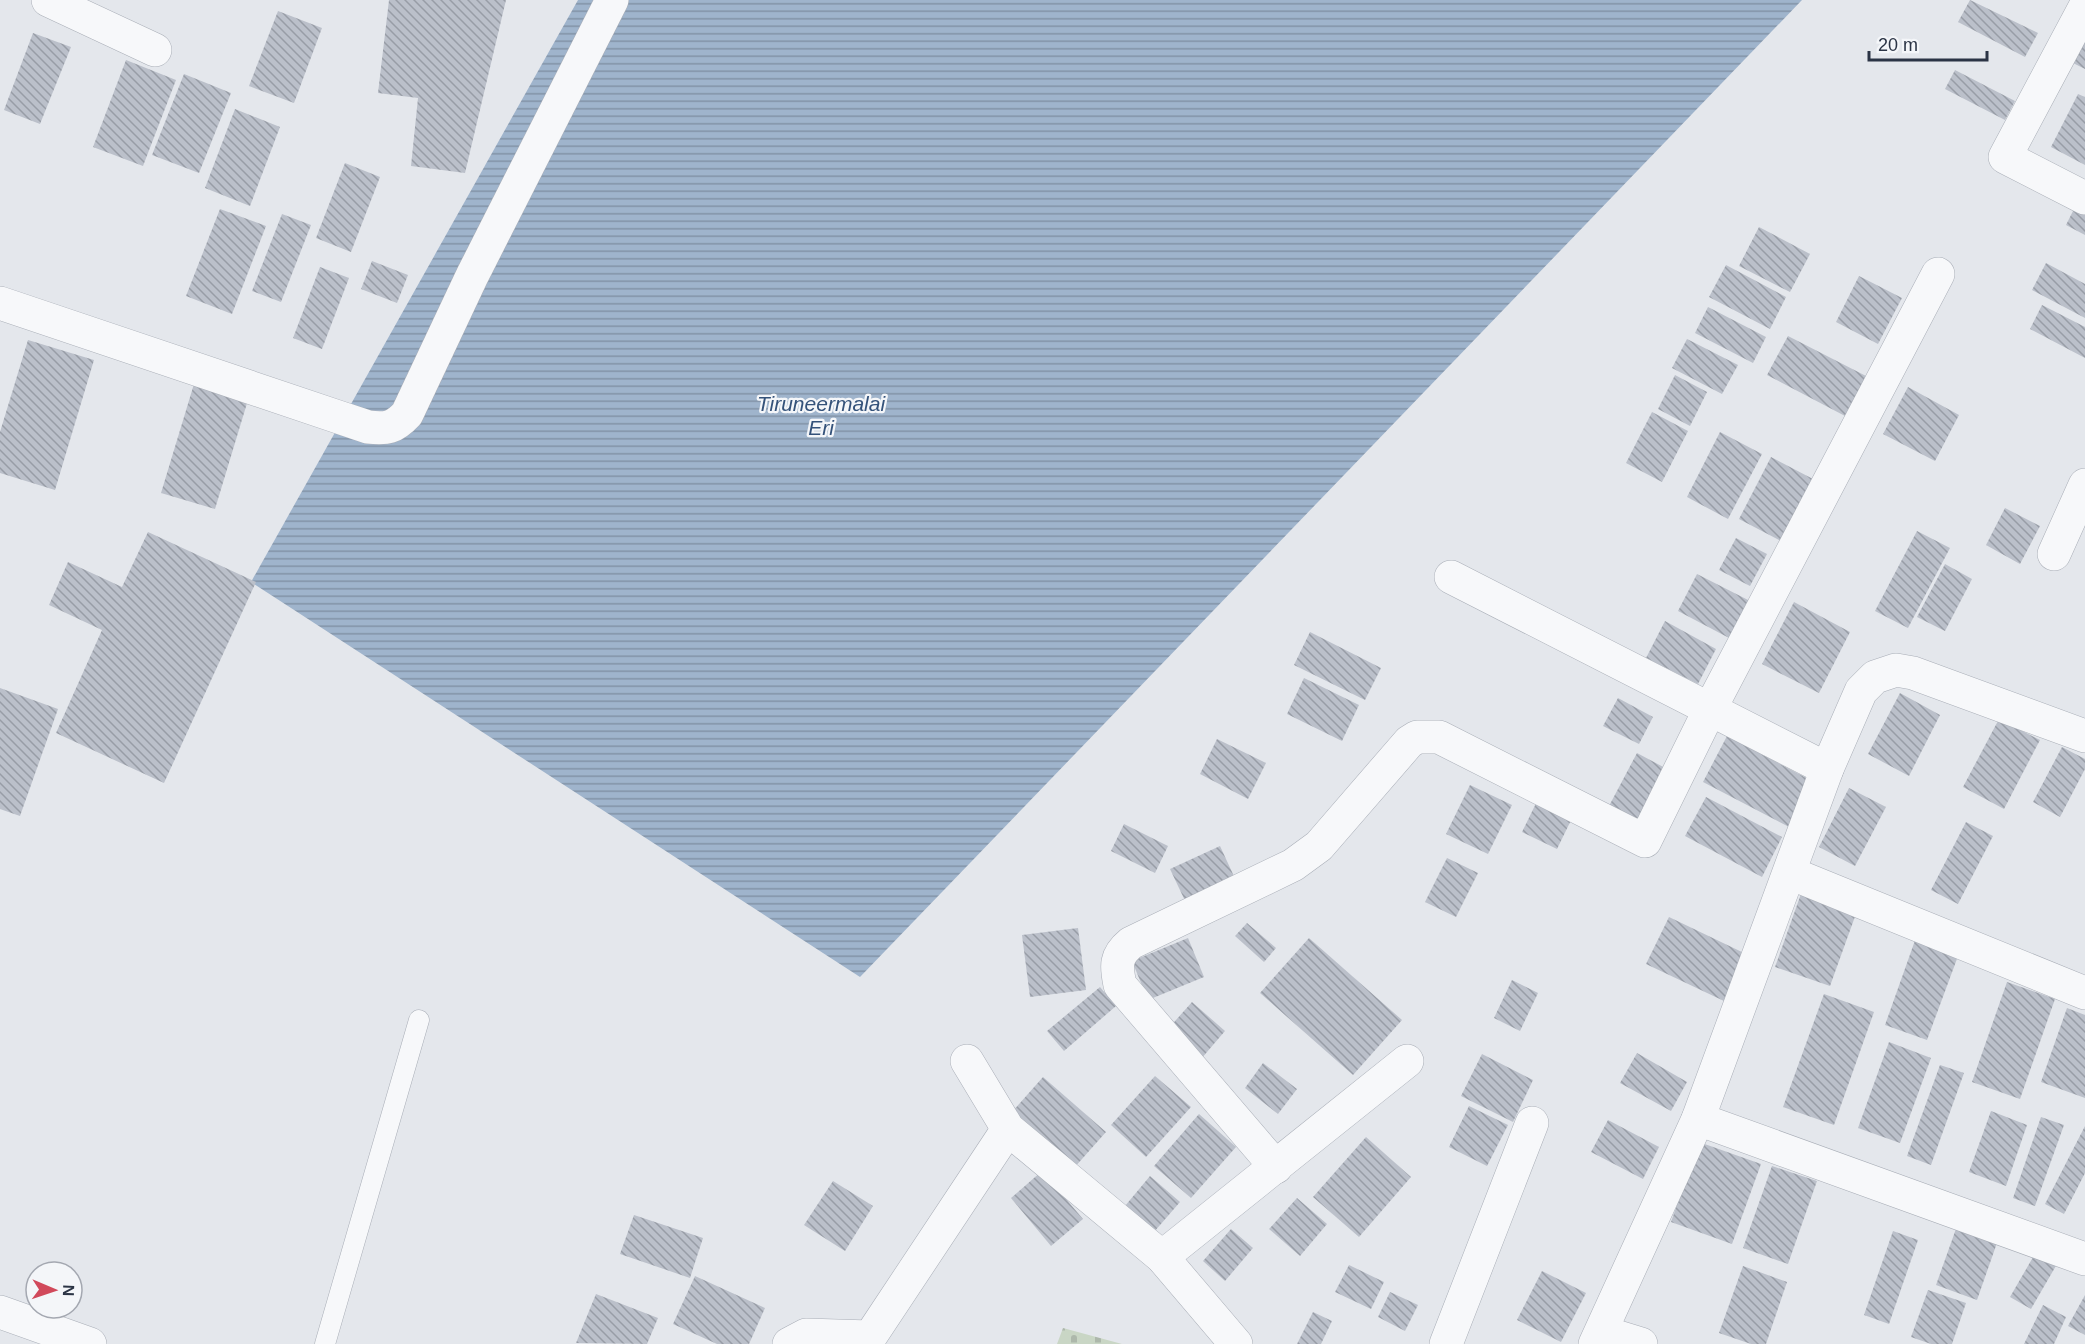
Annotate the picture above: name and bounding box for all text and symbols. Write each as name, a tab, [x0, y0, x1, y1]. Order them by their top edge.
scale bar	[1869, 24, 1988, 62]
text: 20 m	[1878, 35, 1918, 55]
water label: Tiruneermalai Eri	[757, 392, 886, 439]
north arrow	[24, 1260, 84, 1320]
text: N	[60, 1284, 77, 1297]

